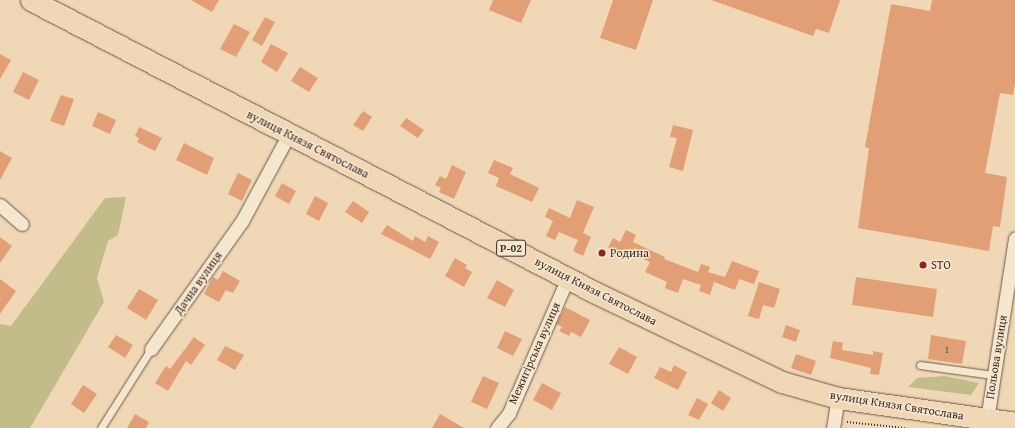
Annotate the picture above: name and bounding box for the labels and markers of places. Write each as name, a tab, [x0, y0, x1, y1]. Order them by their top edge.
place label: Родина	[610, 246, 649, 260]
marker: Родина	[597, 248, 607, 258]
place label: STO	[931, 258, 951, 272]
marker: STO	[918, 260, 928, 270]

